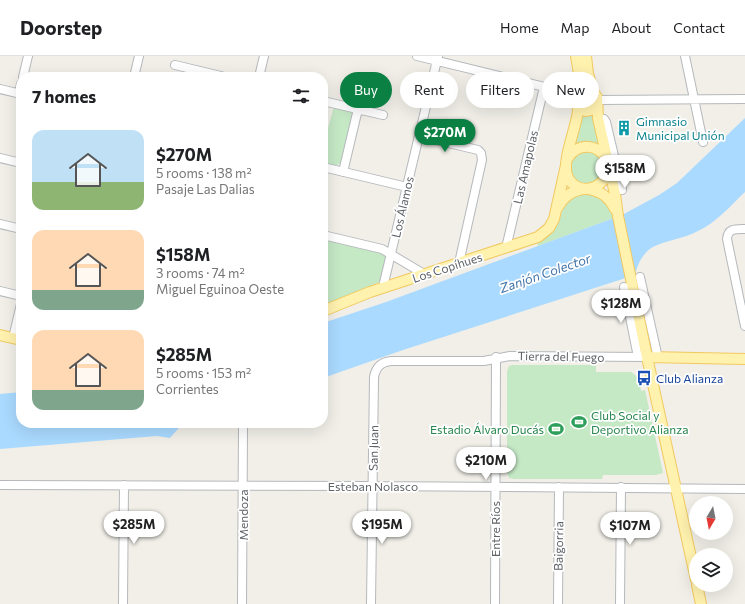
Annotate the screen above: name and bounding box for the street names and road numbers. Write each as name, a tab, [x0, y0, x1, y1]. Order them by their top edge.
street label: Las Amapolas	[510, 129, 540, 205]
street label: Los Álamos	[388, 175, 416, 239]
street label: Los Copíhues	[410, 249, 484, 285]
street label: Tierra del Fuego	[517, 348, 605, 364]
street label: San Juan	[366, 425, 381, 471]
street label: Esteban Nolasco	[328, 479, 418, 493]
street label: Mendoza	[236, 490, 250, 541]
street label: Entre Ríos	[488, 501, 502, 557]
street label: Baigorria	[551, 521, 565, 571]

